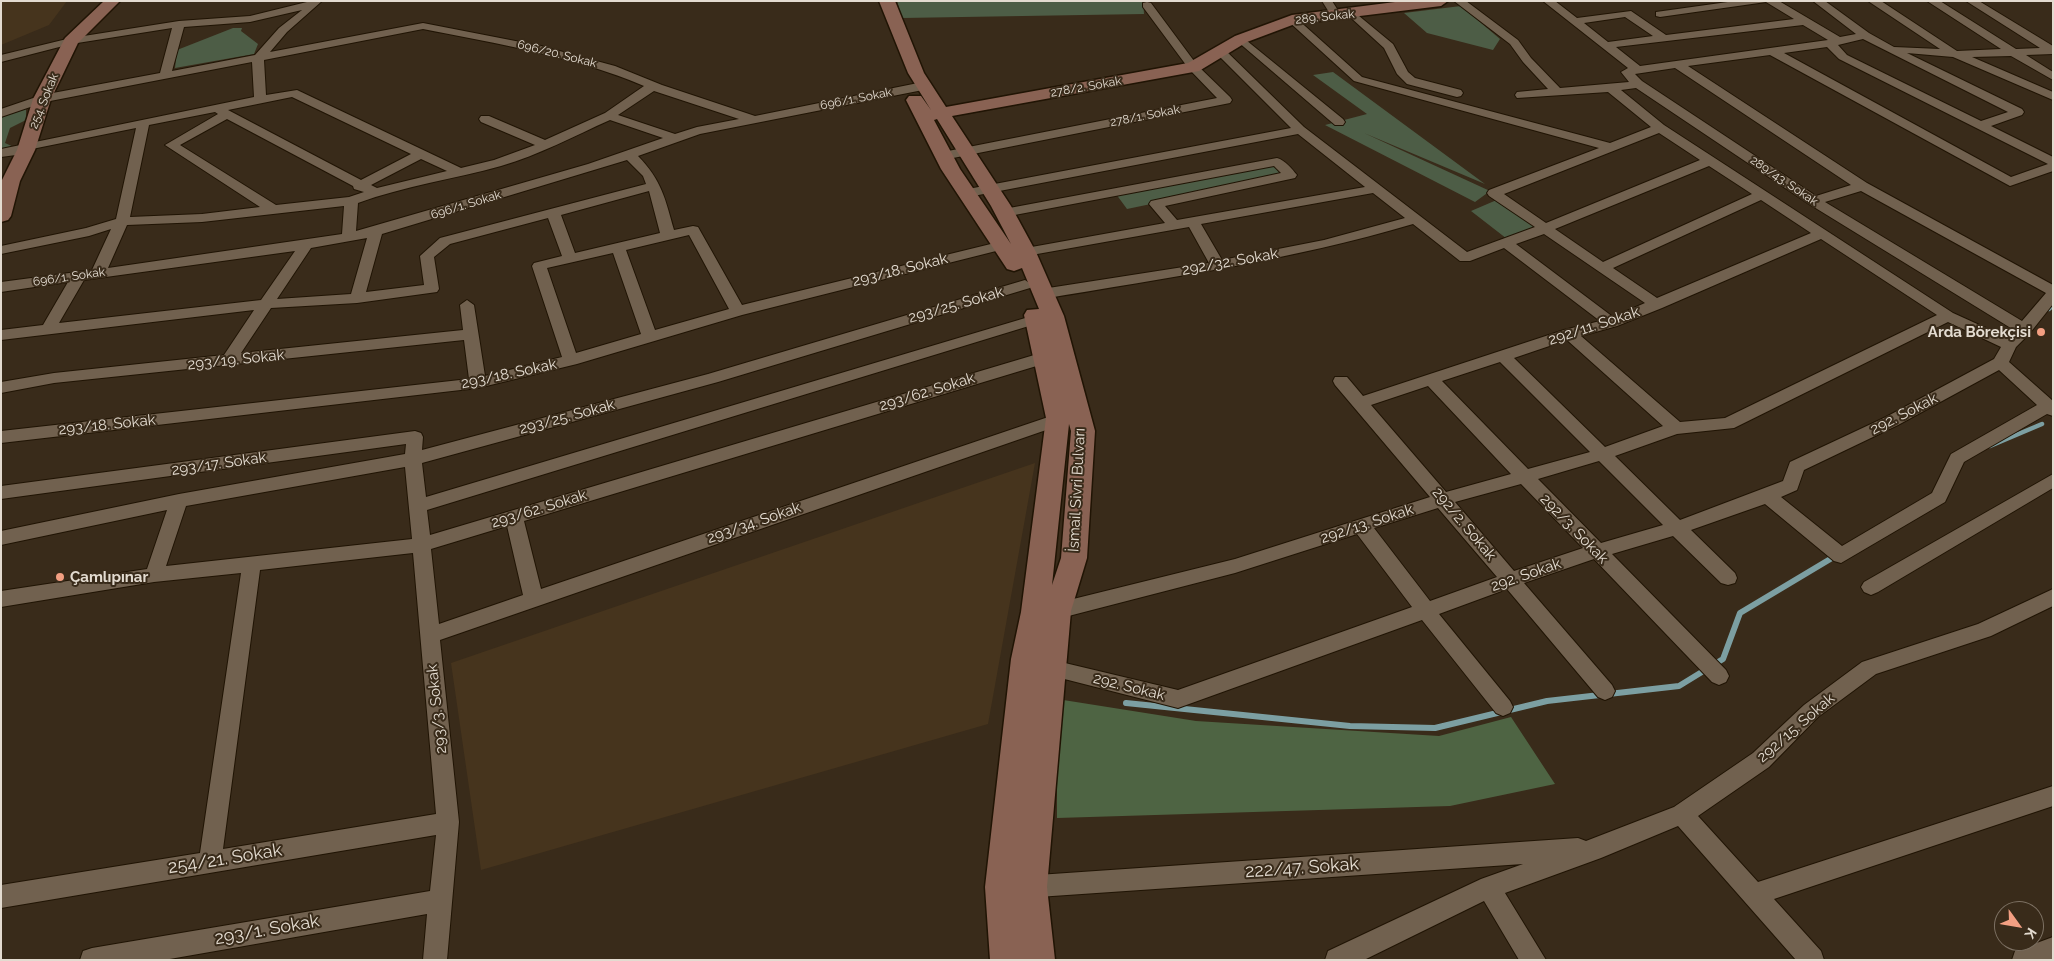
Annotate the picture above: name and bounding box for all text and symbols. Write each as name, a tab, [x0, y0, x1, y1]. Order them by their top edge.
street label: 289. Sokak	[1295, 7, 1355, 27]
street label: 696/20. Sokak	[516, 37, 598, 71]
street label: 254. Sokak	[26, 71, 62, 131]
street label: 278/2. Sokak	[1049, 74, 1123, 100]
street label: 696/1. Sokak	[819, 85, 893, 113]
street label: 278/1. Sokak	[1109, 102, 1181, 130]
street label: 289/43. Sokak	[1747, 153, 1821, 209]
street label: 696/1. Sokak	[429, 187, 503, 223]
street label: 292/32. Sokak	[1180, 245, 1280, 279]
street label: 293/18. Sokak	[851, 249, 949, 291]
street label: 696/1. Sokak	[32, 265, 106, 289]
street label: 293/25. Sokak	[906, 283, 1006, 327]
street label: 292/11. Sokak	[1546, 303, 1642, 349]
place label: Arda Börekçisi	[1928, 323, 2031, 341]
marker: Arda Börekçisi	[2035, 326, 2047, 338]
street label: 293/19. Sokak	[187, 346, 285, 374]
street label: 293/18. Sokak	[459, 355, 559, 393]
street label: 293/62. Sokak	[877, 369, 977, 415]
street label: 292. Sokak	[1867, 389, 1941, 439]
street label: 293/25. Sokak	[517, 396, 617, 438]
street label: 293/18. Sokak	[58, 411, 156, 439]
street label: İsmail Sivri Bulvarı	[1065, 428, 1089, 552]
street label: 293/17. Sokak	[170, 448, 268, 480]
street label: 292/2. Sokak	[1428, 484, 1500, 564]
street label: 293/62. Sokak	[489, 486, 589, 532]
street label: 292/3. Sokak	[1536, 490, 1612, 568]
street label: 293/34. Sokak	[705, 499, 803, 547]
street label: 292/13. Sokak	[1318, 501, 1416, 547]
street label: 292. Sokak	[1488, 555, 1564, 595]
place label: Çamlıpınar	[70, 568, 148, 586]
marker: Çamlıpınar	[54, 571, 66, 583]
street label: 293/3. Sokak	[423, 663, 451, 755]
street label: 292. Sokak	[1091, 669, 1167, 705]
street label: 292/15. Sokak	[1754, 690, 1838, 766]
street label: 254/21. Sokak	[167, 839, 283, 879]
street label: 222/47. Sokak	[1244, 853, 1360, 883]
north arrow	[1994, 901, 2044, 951]
street label: 293/1. Sokak	[213, 910, 321, 950]
text: K	[2022, 925, 2040, 942]

